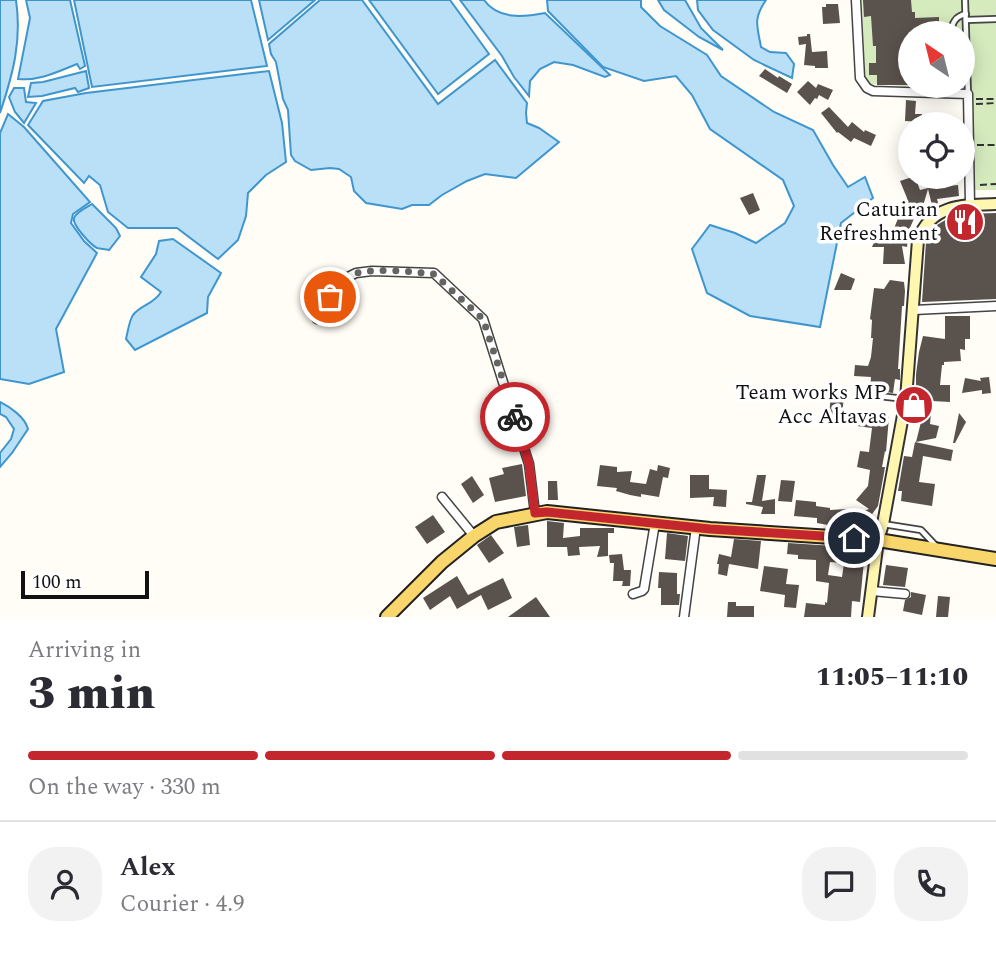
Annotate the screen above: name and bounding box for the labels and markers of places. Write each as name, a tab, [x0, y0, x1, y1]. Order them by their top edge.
place label: Catuiran Refreshment	[819, 194, 938, 250]
restaurant icon: Catuiran Refreshment	[944, 201, 986, 243]
pin	[300, 267, 360, 327]
place label: Team works MP Acc Altavas	[735, 377, 887, 433]
shop icon: Team works MP Acc Altavas	[893, 384, 935, 426]
pin	[824, 508, 884, 568]

